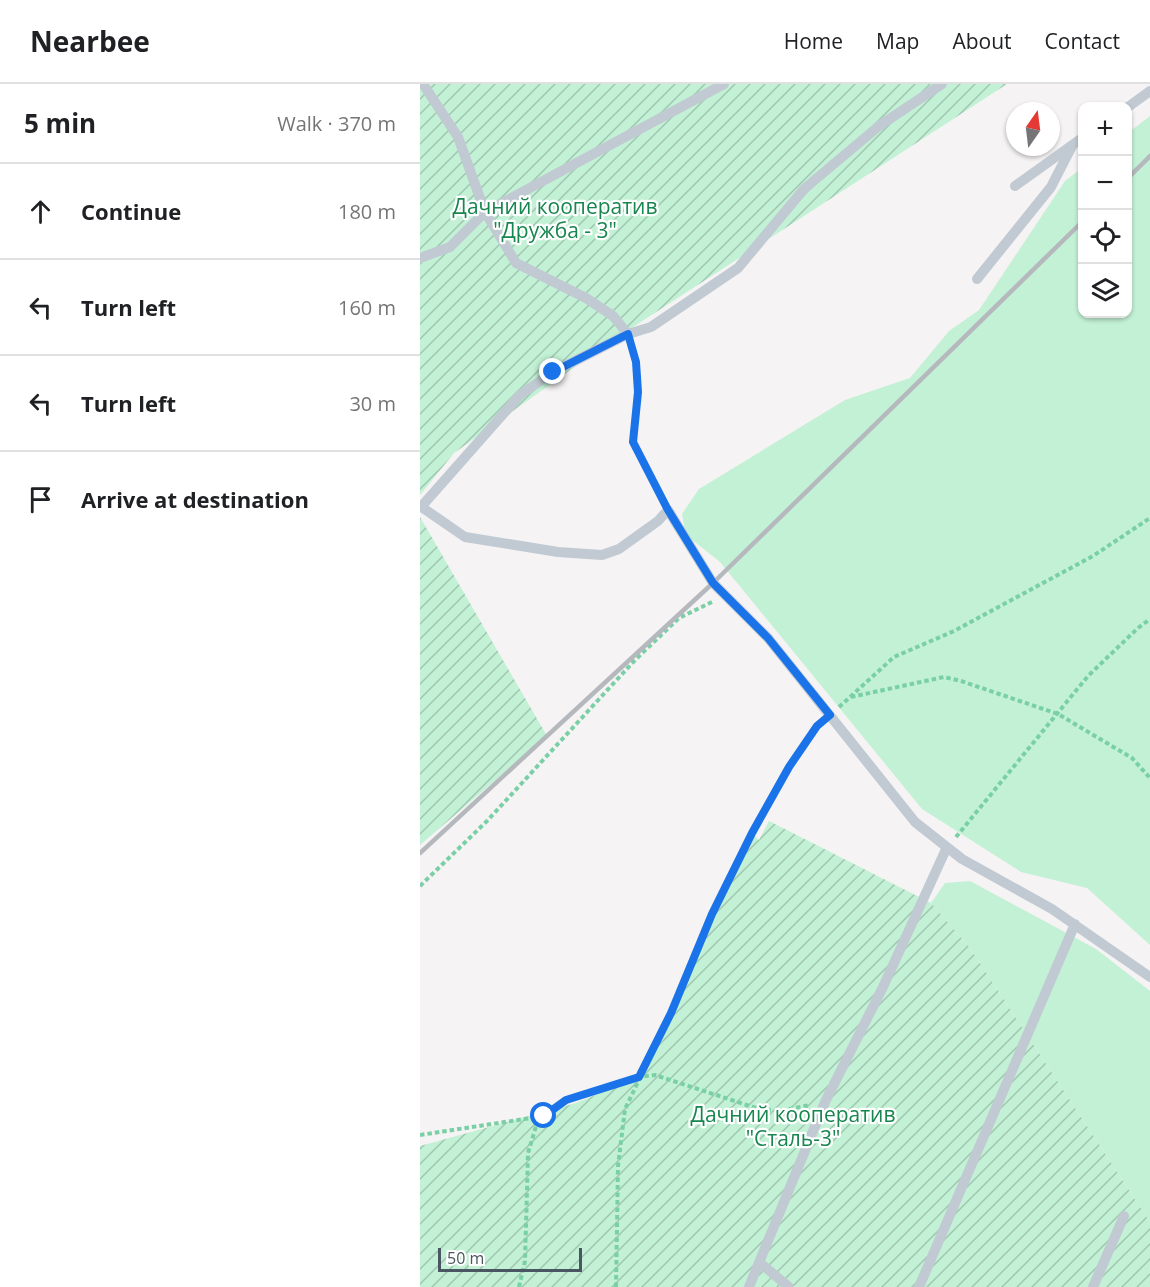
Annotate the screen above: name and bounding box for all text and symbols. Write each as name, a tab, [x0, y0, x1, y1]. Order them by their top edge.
text: Nearbee	[30, 22, 150, 60]
text: Home	[784, 27, 843, 55]
text: Map	[876, 27, 919, 55]
text: About	[952, 27, 1012, 55]
text: Contact	[1045, 27, 1120, 55]
north arrow	[1006, 102, 1060, 156]
map controls	[1078, 102, 1132, 318]
button: +	[1078, 102, 1132, 156]
text: 5 min	[24, 105, 96, 141]
text: Walk · 370 m	[277, 110, 396, 137]
button: −	[1078, 156, 1132, 210]
park label: Дачний кооператив "Дружба - 3"	[453, 192, 657, 244]
icon: ahead	[24, 195, 57, 228]
text: Continue	[81, 196, 181, 226]
text: 180 m	[338, 198, 396, 225]
button: locate	[1078, 210, 1132, 264]
button: layers	[1078, 264, 1132, 318]
icon: left	[24, 291, 57, 324]
text: Turn left	[81, 292, 176, 322]
text: 160 m	[338, 294, 396, 321]
route end	[539, 358, 565, 384]
icon: left	[24, 387, 57, 420]
text: Turn left	[81, 388, 176, 418]
text: 30 m	[349, 390, 396, 417]
icon: arrive	[24, 483, 57, 516]
text: Arrive at destination	[81, 484, 309, 514]
park label: Дачний кооператив "Сталь-3"	[691, 1100, 895, 1152]
route start	[530, 1102, 556, 1128]
scale bar	[438, 1245, 582, 1272]
text: 50 m	[447, 1247, 484, 1269]

